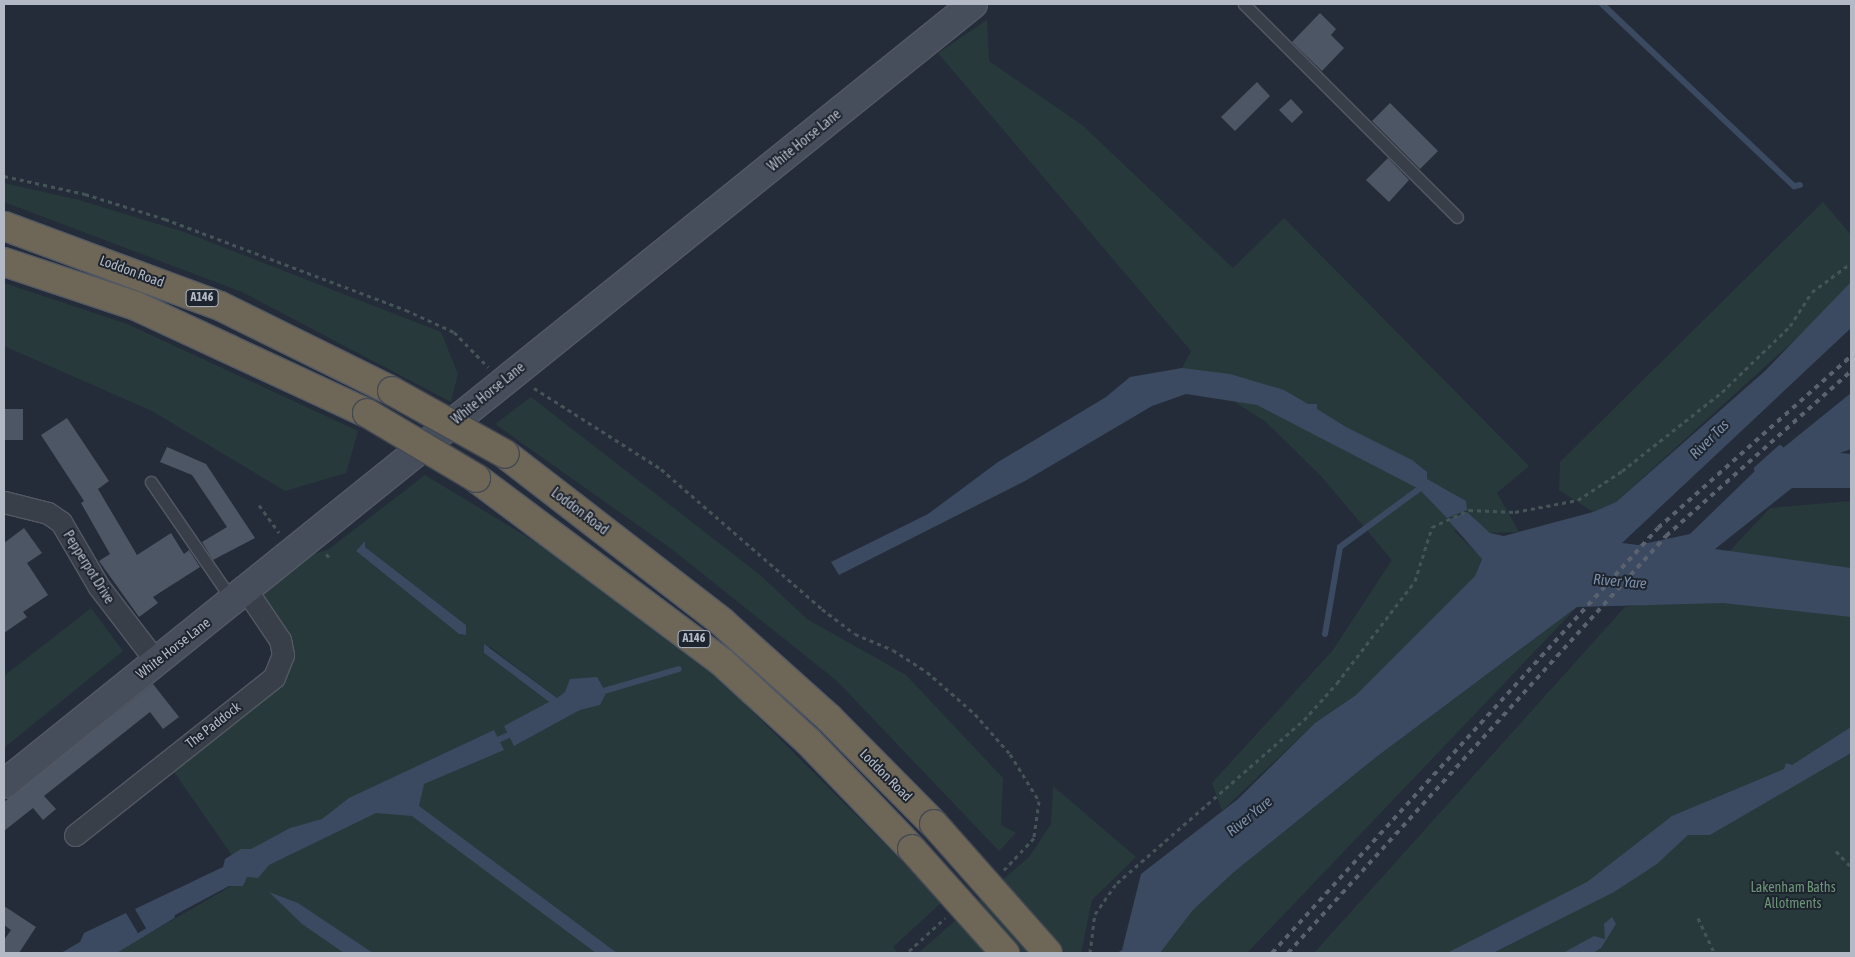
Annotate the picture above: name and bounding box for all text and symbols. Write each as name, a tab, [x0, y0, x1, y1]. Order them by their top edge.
street label: White Horse Lane	[764, 105, 844, 175]
street label: Loddon Road	[98, 252, 166, 290]
road number: A146	[184, 288, 220, 308]
street label: White Horse Lane	[448, 358, 528, 428]
water label: River Tas	[1686, 416, 1732, 462]
street label: Loddon Road	[548, 484, 612, 538]
street label: Pepperpot Drive	[60, 527, 118, 607]
water label: River Yare	[1592, 570, 1648, 592]
street label: White Horse Lane	[133, 614, 213, 682]
road number: A146	[676, 630, 712, 648]
street label: The Paddock	[182, 698, 244, 752]
street label: Loddon Road	[856, 745, 916, 805]
water label: River Yare	[1222, 792, 1276, 840]
park label: Lakenham Baths Allotments	[1750, 879, 1836, 912]

